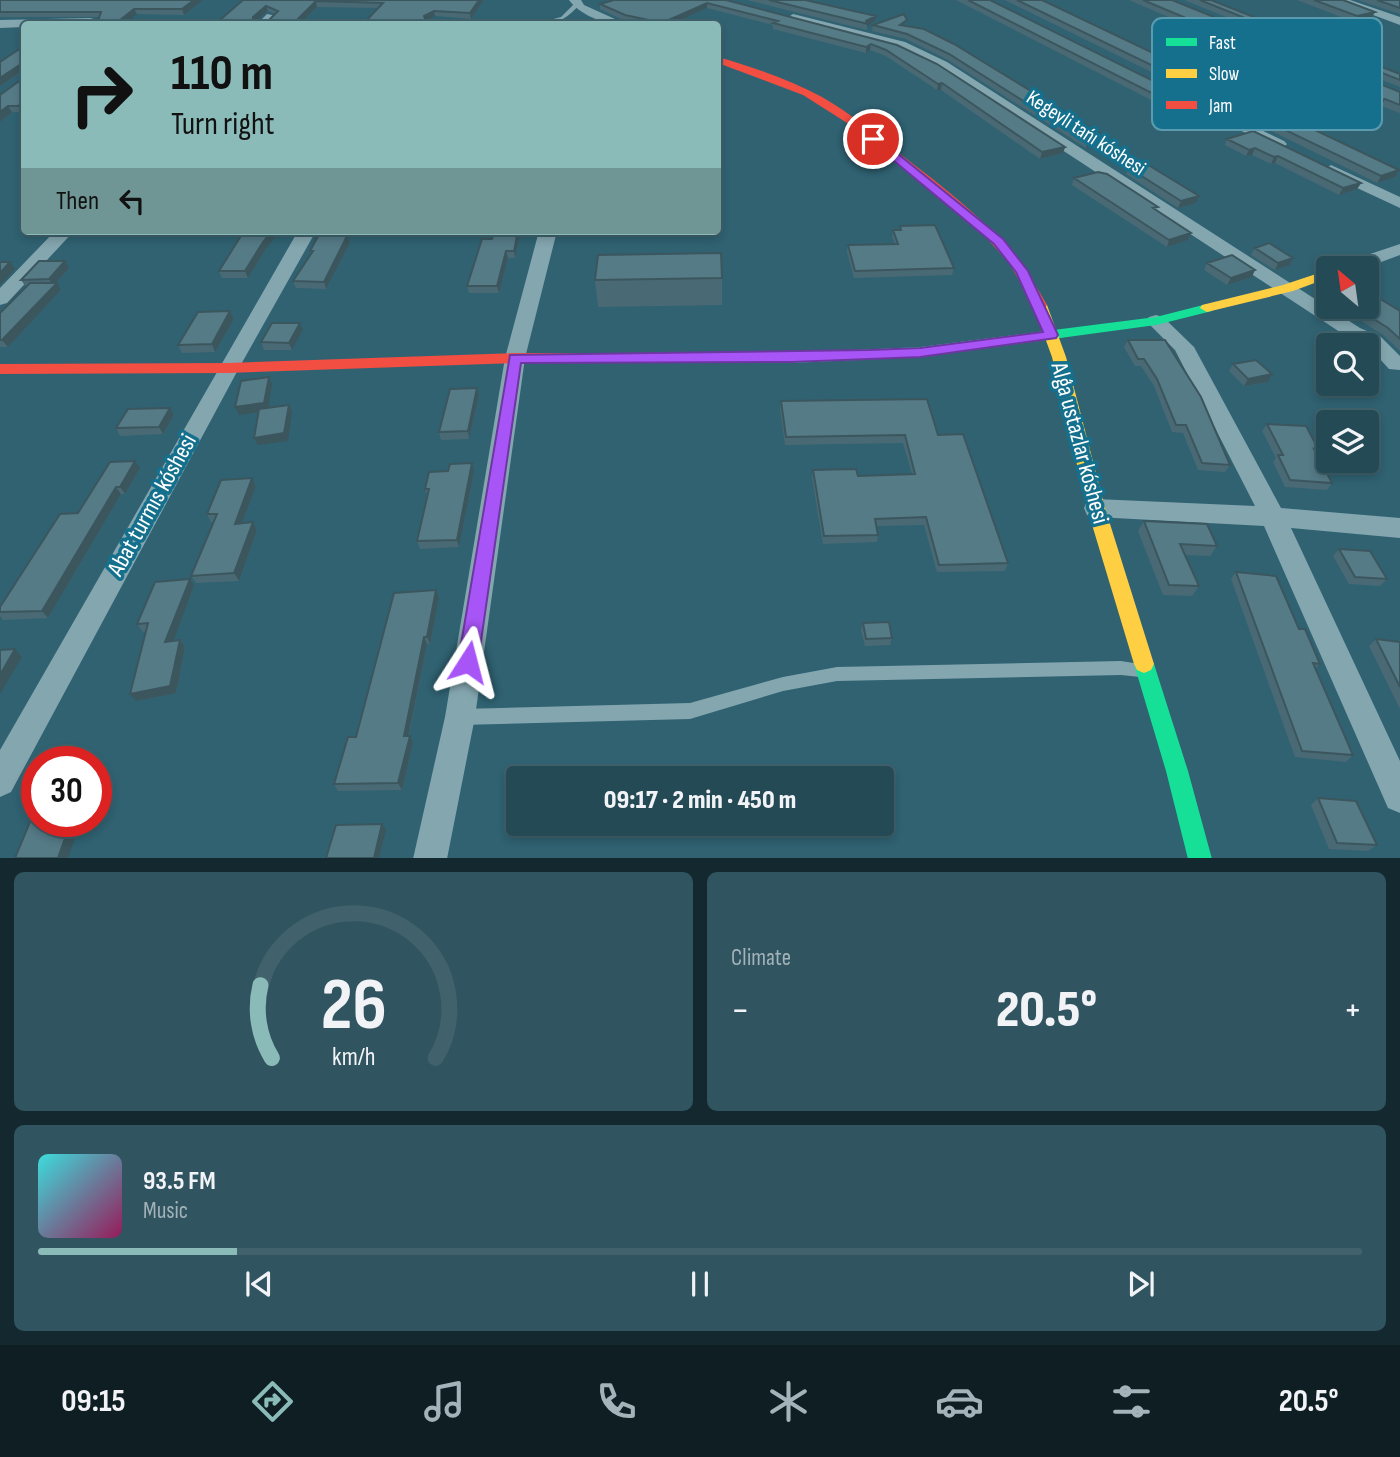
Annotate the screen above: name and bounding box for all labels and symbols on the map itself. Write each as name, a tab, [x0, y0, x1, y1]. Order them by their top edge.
legend	[1152, 18, 1382, 130]
text: Fast	[1209, 32, 1236, 55]
text: Slow	[1209, 63, 1239, 86]
street label: Kegeyli tańı kóshesi	[1022, 85, 1150, 181]
text: Jam	[1208, 95, 1232, 118]
pin	[843, 109, 903, 169]
north arrow	[1316, 256, 1379, 318]
street label: Alǵa ustazlar kóshesi	[1044, 358, 1115, 527]
street label: Abat turmıs kóshesi	[101, 429, 203, 582]
position arrow	[431, 625, 505, 699]
speed limit sign: 30	[21, 746, 112, 837]

